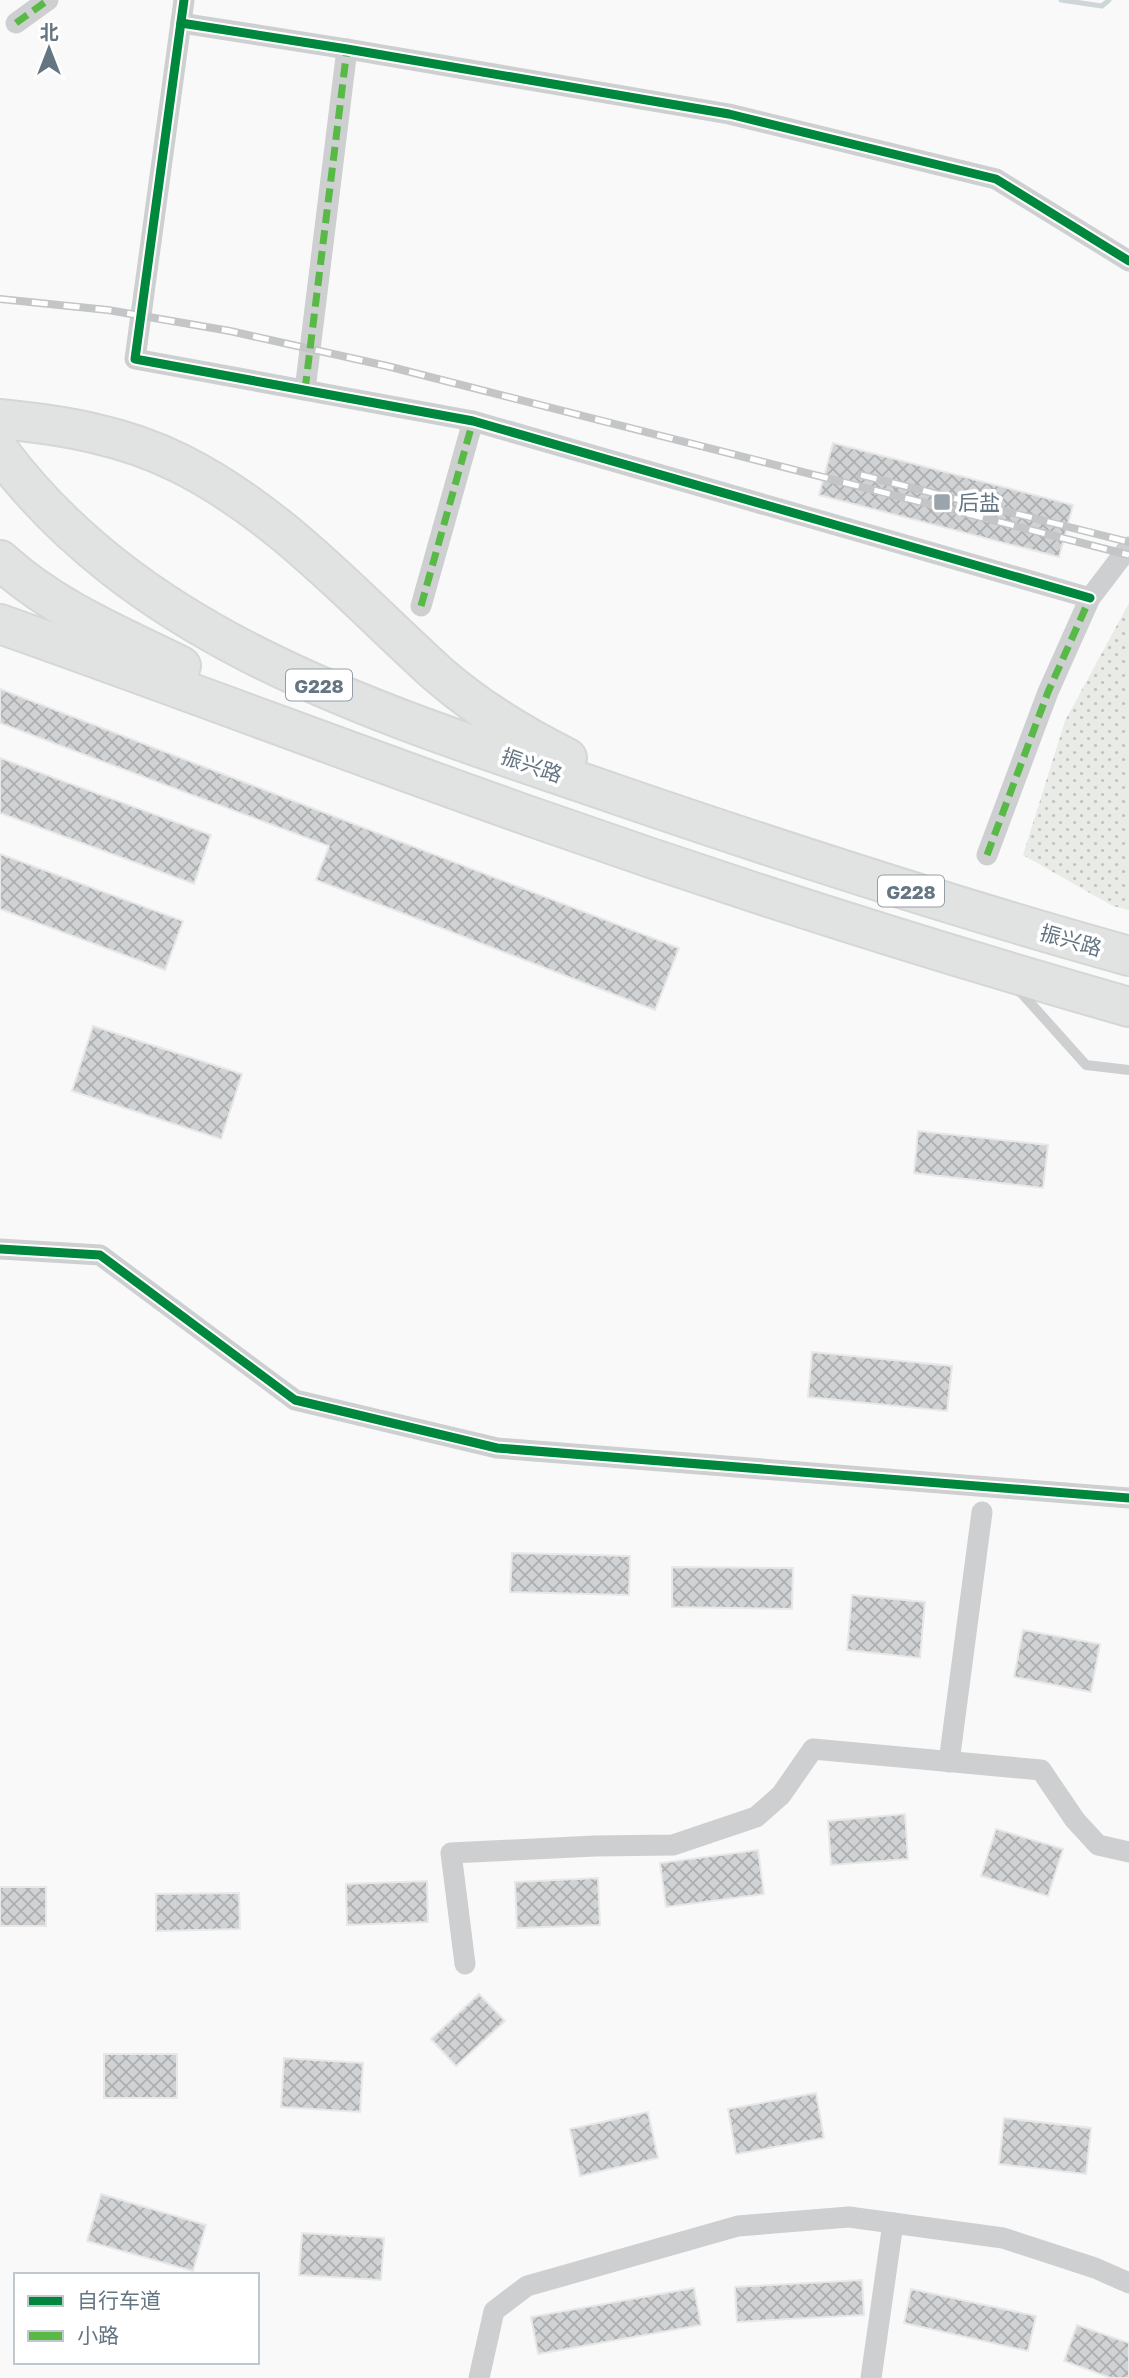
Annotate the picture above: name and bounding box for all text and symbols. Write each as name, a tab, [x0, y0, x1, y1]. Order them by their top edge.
north arrow	[14, 14, 84, 84]
text: 北	[39, 20, 59, 43]
place label: 后盐	[958, 489, 1000, 515]
marker: 后盐	[932, 492, 952, 512]
road number: G228	[286, 670, 352, 700]
street label: 振兴路	[498, 742, 566, 788]
road number: G228	[878, 876, 944, 906]
street label: 振兴路	[1037, 919, 1105, 961]
legend	[14, 2273, 259, 2364]
text: 自行车道	[77, 2287, 161, 2313]
text: 小路	[77, 2322, 119, 2348]

